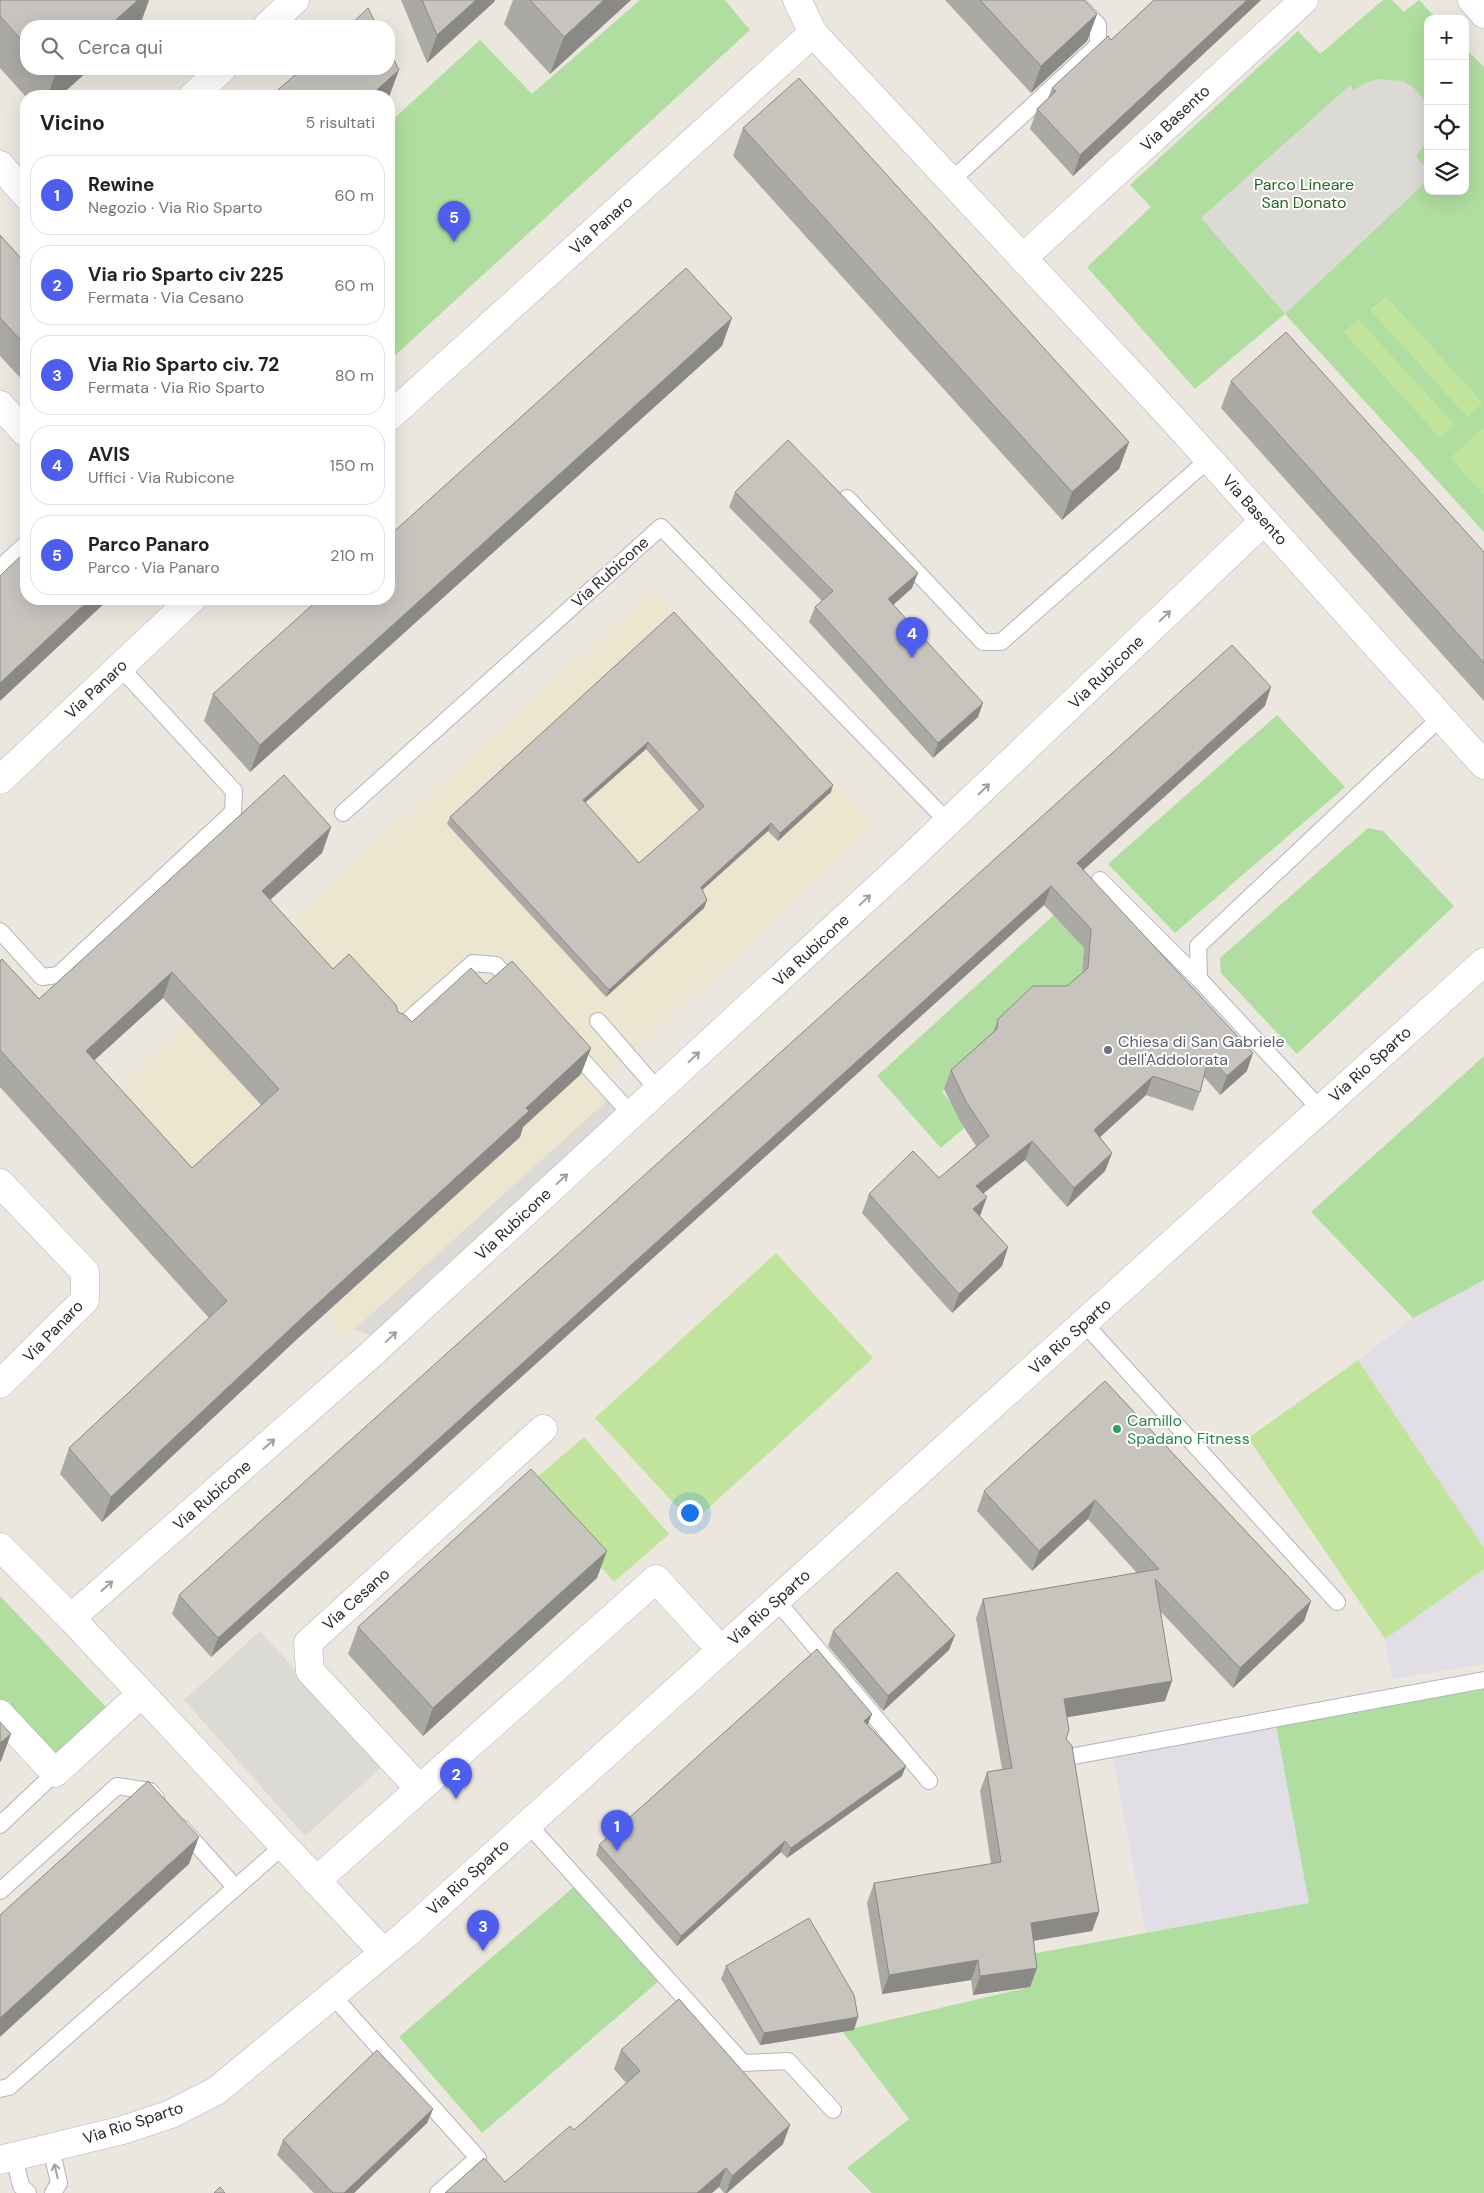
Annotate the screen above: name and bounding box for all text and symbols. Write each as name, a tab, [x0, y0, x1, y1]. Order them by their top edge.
map controls	[1424, 15, 1469, 195]
button: +	[1424, 15, 1469, 60]
search box	[20, 20, 395, 75]
icon: search	[38, 34, 66, 62]
text: Cerca qui	[78, 35, 163, 60]
button: −	[1424, 60, 1469, 105]
street label: Via Basento	[1136, 80, 1214, 156]
button: locate	[1424, 105, 1469, 150]
text: Vicino	[40, 109, 105, 137]
text: 5 risultati	[306, 112, 375, 133]
button: layers	[1424, 150, 1469, 195]
text: Rewine	[88, 172, 154, 197]
park label: Parco Lineare San Donato	[1254, 174, 1354, 213]
text: 1	[54, 185, 60, 206]
text: 60 m	[334, 185, 374, 206]
street label: Via Panaro	[565, 191, 637, 259]
text: Negozio · Via Rio Sparto	[88, 197, 263, 218]
pin: 5	[438, 201, 470, 242]
text: Via rio Sparto civ 225	[88, 262, 284, 287]
text: 2	[52, 275, 62, 296]
text: 60 m	[334, 275, 374, 296]
text: Fermata · Via Cesano	[88, 287, 244, 308]
text: Via Rio Sparto civ. 72	[88, 352, 279, 377]
text: 3	[52, 365, 62, 386]
text: 80 m	[335, 365, 374, 386]
text: Fermata · Via Rio Sparto	[88, 377, 265, 398]
text: AVIS	[88, 442, 130, 467]
text: 4	[52, 455, 62, 476]
text: 150 m	[330, 455, 374, 476]
text: Uffici · Via Rubicone	[88, 467, 235, 488]
street label: Via Basento	[1218, 470, 1292, 550]
text: Parco Panaro	[88, 532, 210, 557]
street label: Via Rubicone	[567, 532, 653, 612]
text: 5	[52, 545, 62, 566]
text: 210 m	[330, 545, 374, 566]
text: Parco · Via Panaro	[88, 557, 220, 578]
one-way arrow	[1158, 610, 1171, 622]
pin: 4	[896, 617, 928, 658]
street label: Via Rubicone	[1064, 631, 1148, 713]
street label: Via Panaro	[60, 655, 132, 723]
one-way arrow	[977, 783, 989, 795]
one-way arrow	[859, 894, 872, 906]
street label: Via Rubicone	[768, 909, 854, 991]
street label: Via Rio Sparto	[1324, 1021, 1416, 1107]
place label: Chiesa di San Gabriele dell'Addolorata	[1118, 1031, 1285, 1070]
marker: Chiesa di San Gabriele dell'Addolorata	[1102, 1044, 1114, 1056]
one-way arrow	[688, 1051, 700, 1063]
one-way arrow	[555, 1173, 568, 1185]
street label: Via Rubicone	[470, 1183, 556, 1265]
street label: Via Rio Sparto	[1024, 1293, 1116, 1379]
street label: Via Panaro	[18, 1296, 88, 1366]
one-way arrow	[384, 1331, 397, 1343]
place label: Camillo Spadano Fitness	[1127, 1410, 1250, 1449]
marker: Camillo Spadano Fitness	[1111, 1423, 1123, 1435]
one-way arrow	[263, 1439, 276, 1450]
street label: Via Rubicone	[169, 1455, 255, 1535]
your location	[677, 1500, 703, 1526]
street label: Via Cesano	[318, 1563, 394, 1635]
street label: Via Rio Sparto	[723, 1564, 815, 1650]
one-way arrow	[101, 1580, 114, 1592]
pin: 2	[440, 1758, 472, 1799]
pin: 1	[601, 1810, 633, 1851]
street label: Via Rio Sparto	[422, 1834, 514, 1920]
pin: 3	[467, 1910, 499, 1951]
street label: Via Rio Sparto	[80, 2097, 186, 2149]
one-way arrow	[51, 2164, 60, 2180]

